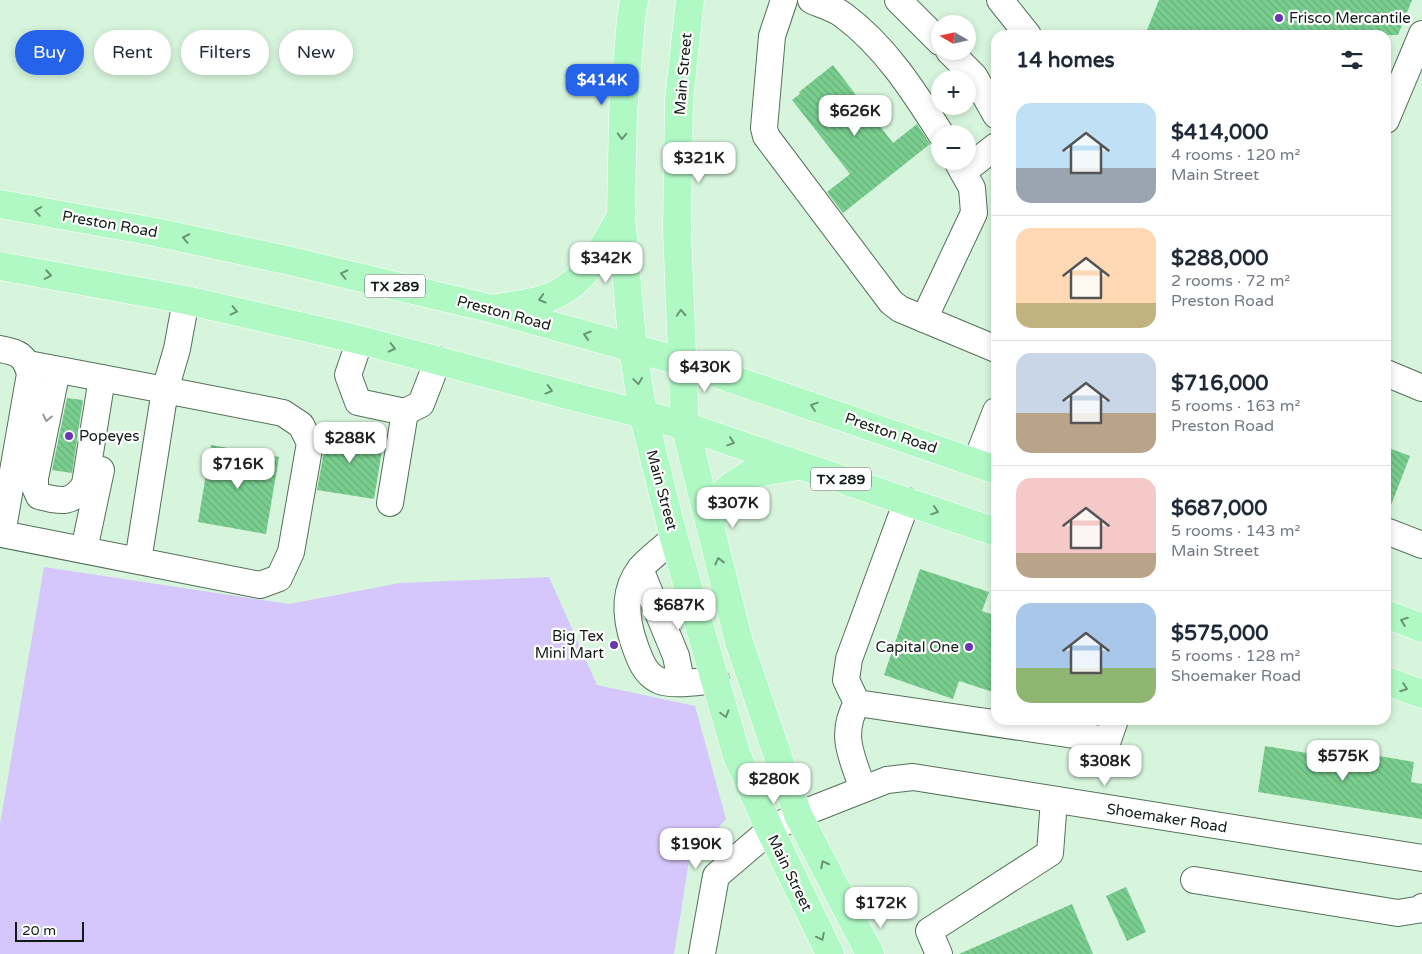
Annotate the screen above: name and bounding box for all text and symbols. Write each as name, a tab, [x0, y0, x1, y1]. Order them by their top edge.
place label: Frisco Mercantile	[1289, 9, 1411, 27]
marker: Frisco Mercantile	[1273, 12, 1285, 24]
north arrow	[931, 15, 976, 60]
map controls	[931, 15, 976, 170]
chip: Buy	[15, 30, 84, 75]
chip: Rent	[94, 30, 171, 75]
chip: Filters	[181, 30, 269, 75]
chip: New	[279, 30, 353, 75]
street label: Main Street	[670, 32, 696, 116]
icon: filters	[1338, 46, 1366, 74]
text: 14 homes	[1016, 48, 1115, 73]
pin: $414K	[567, 64, 637, 106]
text: $414K	[577, 70, 627, 90]
button: +	[931, 70, 976, 115]
pin: $626K	[820, 94, 890, 137]
text: $626K	[830, 101, 880, 121]
text: $414,000	[1171, 120, 1269, 145]
icon: home	[1056, 123, 1116, 183]
button: −	[931, 125, 976, 170]
one-way arrow	[617, 132, 628, 140]
pin: $321K	[664, 142, 734, 184]
text: 4 rooms · 120 m²	[1171, 145, 1300, 165]
text: $321K	[674, 148, 724, 168]
text: Main Street	[1171, 165, 1259, 185]
one-way arrow	[34, 206, 42, 216]
street label: Preston Road	[61, 207, 159, 241]
one-way arrow	[181, 233, 190, 244]
pin: $342K	[571, 242, 641, 284]
text: $288,000	[1171, 246, 1269, 271]
text: $342K	[581, 248, 631, 268]
icon: home	[1056, 248, 1116, 308]
one-way arrow	[44, 269, 52, 279]
one-way arrow	[340, 269, 349, 280]
text: 2 rooms · 72 m²	[1171, 271, 1290, 291]
road number: TX 289	[365, 274, 425, 298]
text: Preston Road	[1171, 291, 1274, 311]
street label: Preston Road	[455, 292, 553, 334]
one-way arrow	[538, 293, 547, 303]
one-way arrow	[229, 305, 238, 316]
one-way arrow	[676, 309, 686, 316]
one-way arrow	[583, 331, 591, 341]
one-way arrow	[387, 343, 395, 353]
pin: $430K	[670, 350, 740, 393]
text: $430K	[680, 357, 730, 377]
text: $716,000	[1171, 371, 1269, 396]
icon: home	[1056, 373, 1116, 433]
one-way arrow	[632, 378, 643, 386]
one-way arrow	[545, 384, 553, 395]
text: 5 rooms · 163 m²	[1171, 396, 1300, 416]
one-way arrow	[811, 402, 819, 412]
street label: Preston Road	[842, 409, 940, 457]
one-way arrow	[43, 413, 53, 422]
text: Preston Road	[1171, 416, 1274, 436]
pin: $288K	[315, 422, 385, 464]
place label: Popeyes	[79, 427, 140, 445]
text: $288K	[325, 428, 375, 448]
marker: Popeyes	[63, 430, 75, 442]
one-way arrow	[727, 436, 735, 446]
pin: $716K	[203, 448, 273, 490]
street label: Main Street	[643, 448, 681, 532]
text: $716K	[213, 454, 263, 474]
road number: TX 289	[811, 468, 871, 490]
pin: $307K	[698, 486, 768, 529]
text: $307K	[708, 493, 758, 513]
text: $687,000	[1171, 496, 1267, 521]
icon: home	[1056, 498, 1116, 558]
one-way arrow	[930, 505, 939, 515]
text: 5 rooms · 143 m²	[1171, 521, 1300, 541]
text: Main Street	[1171, 541, 1259, 561]
one-way arrow	[714, 556, 725, 565]
pin: $687K	[644, 588, 714, 631]
text: $687K	[654, 595, 704, 615]
one-way arrow	[1400, 617, 1409, 627]
text: $575,000	[1171, 621, 1268, 646]
icon: home	[1056, 623, 1116, 683]
place label: Big Tex Mini Mart	[535, 627, 604, 662]
place label: Capital One	[875, 638, 959, 656]
marker: Big Tex Mini Mart	[608, 639, 620, 651]
marker: Capital One	[963, 641, 975, 653]
text: 5 rooms · 128 m²	[1171, 646, 1300, 666]
text: Shoemaker Road	[1171, 666, 1301, 686]
one-way arrow	[1399, 682, 1408, 692]
one-way arrow	[719, 709, 730, 718]
pin: $575K	[1308, 740, 1378, 782]
pin: $308K	[1070, 744, 1140, 787]
text: $575K	[1318, 746, 1368, 766]
text: $308K	[1080, 751, 1130, 771]
pin: $280K	[739, 762, 809, 805]
text: $280K	[749, 769, 799, 789]
street label: Shoemaker Road	[1105, 800, 1229, 836]
pin: $190K	[661, 828, 731, 870]
street label: Main Street	[764, 832, 816, 914]
text: $190K	[671, 834, 721, 854]
one-way arrow	[820, 860, 830, 869]
pin: $172K	[846, 886, 916, 929]
text: $172K	[856, 893, 906, 913]
scale bar	[15, 919, 84, 942]
text: 20 m	[22, 922, 56, 939]
one-way arrow	[815, 932, 826, 941]

